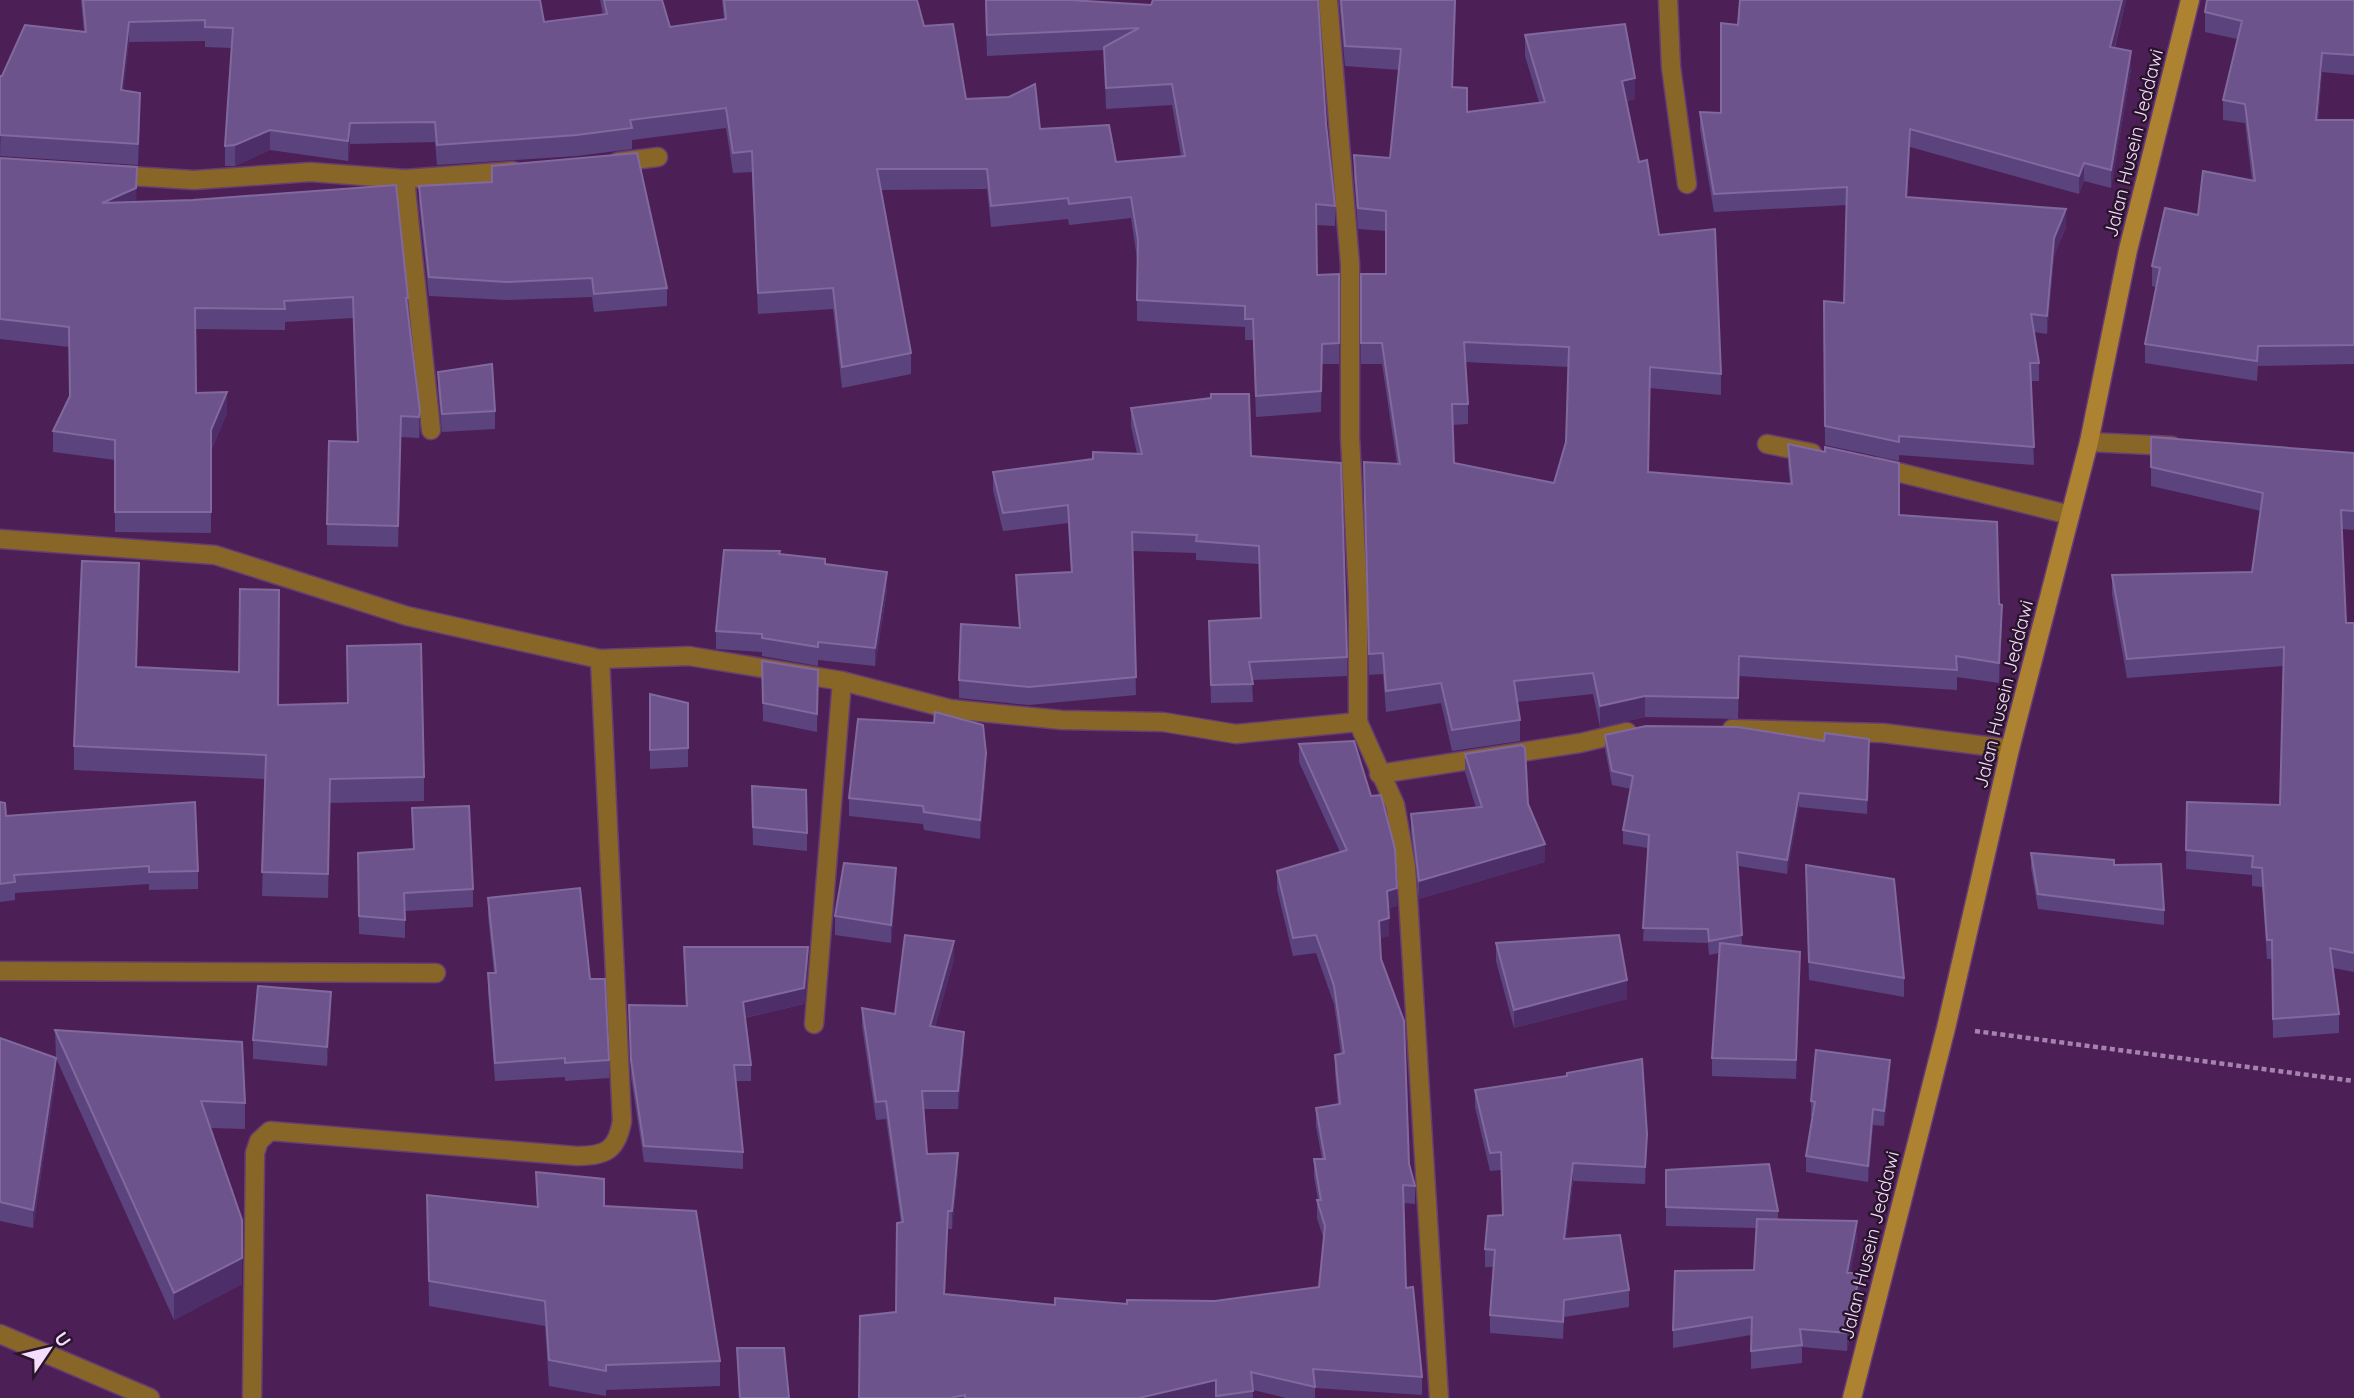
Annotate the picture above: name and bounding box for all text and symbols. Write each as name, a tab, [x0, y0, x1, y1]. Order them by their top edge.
street label: Jalan Husein Jeddawi	[2098, 46, 2168, 240]
street label: Jalan Husein Jeddawi	[1968, 597, 2038, 791]
street label: Jalan Husein Jeddawi	[1834, 1148, 1904, 1342]
north arrow	[14, 1314, 84, 1384]
text: U	[49, 1327, 77, 1352]

